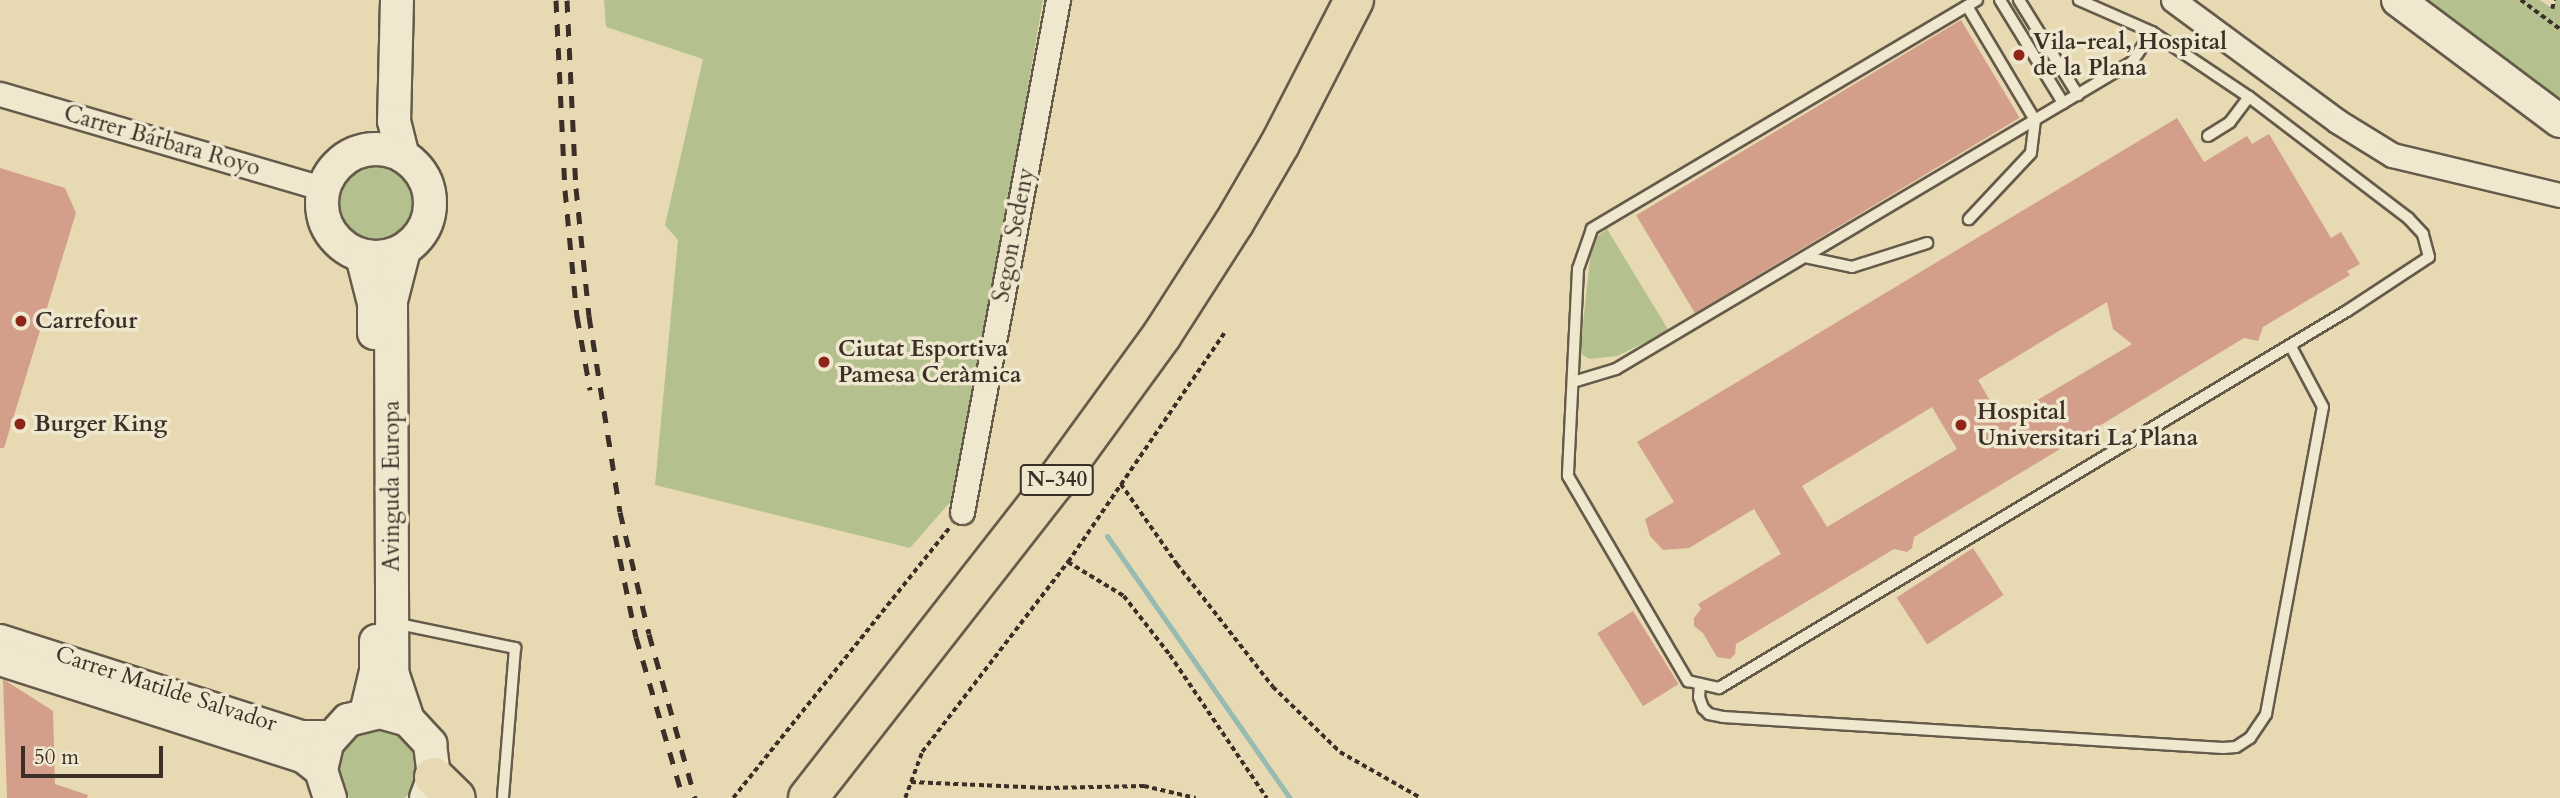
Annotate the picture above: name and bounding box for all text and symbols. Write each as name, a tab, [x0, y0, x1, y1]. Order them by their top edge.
place label: Vila-real, Hospital de la Plana	[2033, 28, 2227, 82]
marker: Vila-real, Hospital de la Plana	[2011, 47, 2027, 63]
street label: Carrer Bárbara Royo	[61, 100, 263, 182]
street label: Segon Sedeny	[987, 165, 1041, 305]
place label: Carrefour	[35, 307, 138, 335]
marker: Carrefour	[13, 313, 29, 329]
place label: Ciutat Esportiva Pamesa Ceràmica	[838, 335, 1021, 389]
marker: Ciutat Esportiva Pamesa Ceràmica	[816, 354, 832, 370]
place label: Hospital Universitari La Plana	[1977, 398, 2198, 452]
street label: Avinguda Europa	[378, 400, 406, 572]
place label: Burger King	[34, 410, 167, 438]
marker: Hospital Universitari La Plana	[1951, 415, 1971, 435]
marker: Burger King	[12, 416, 28, 432]
road number: N-340	[1018, 462, 1096, 498]
street label: Carrer Matilde Salvador	[52, 640, 280, 738]
scale bar	[24, 732, 166, 776]
text: 50 m	[34, 743, 79, 772]

